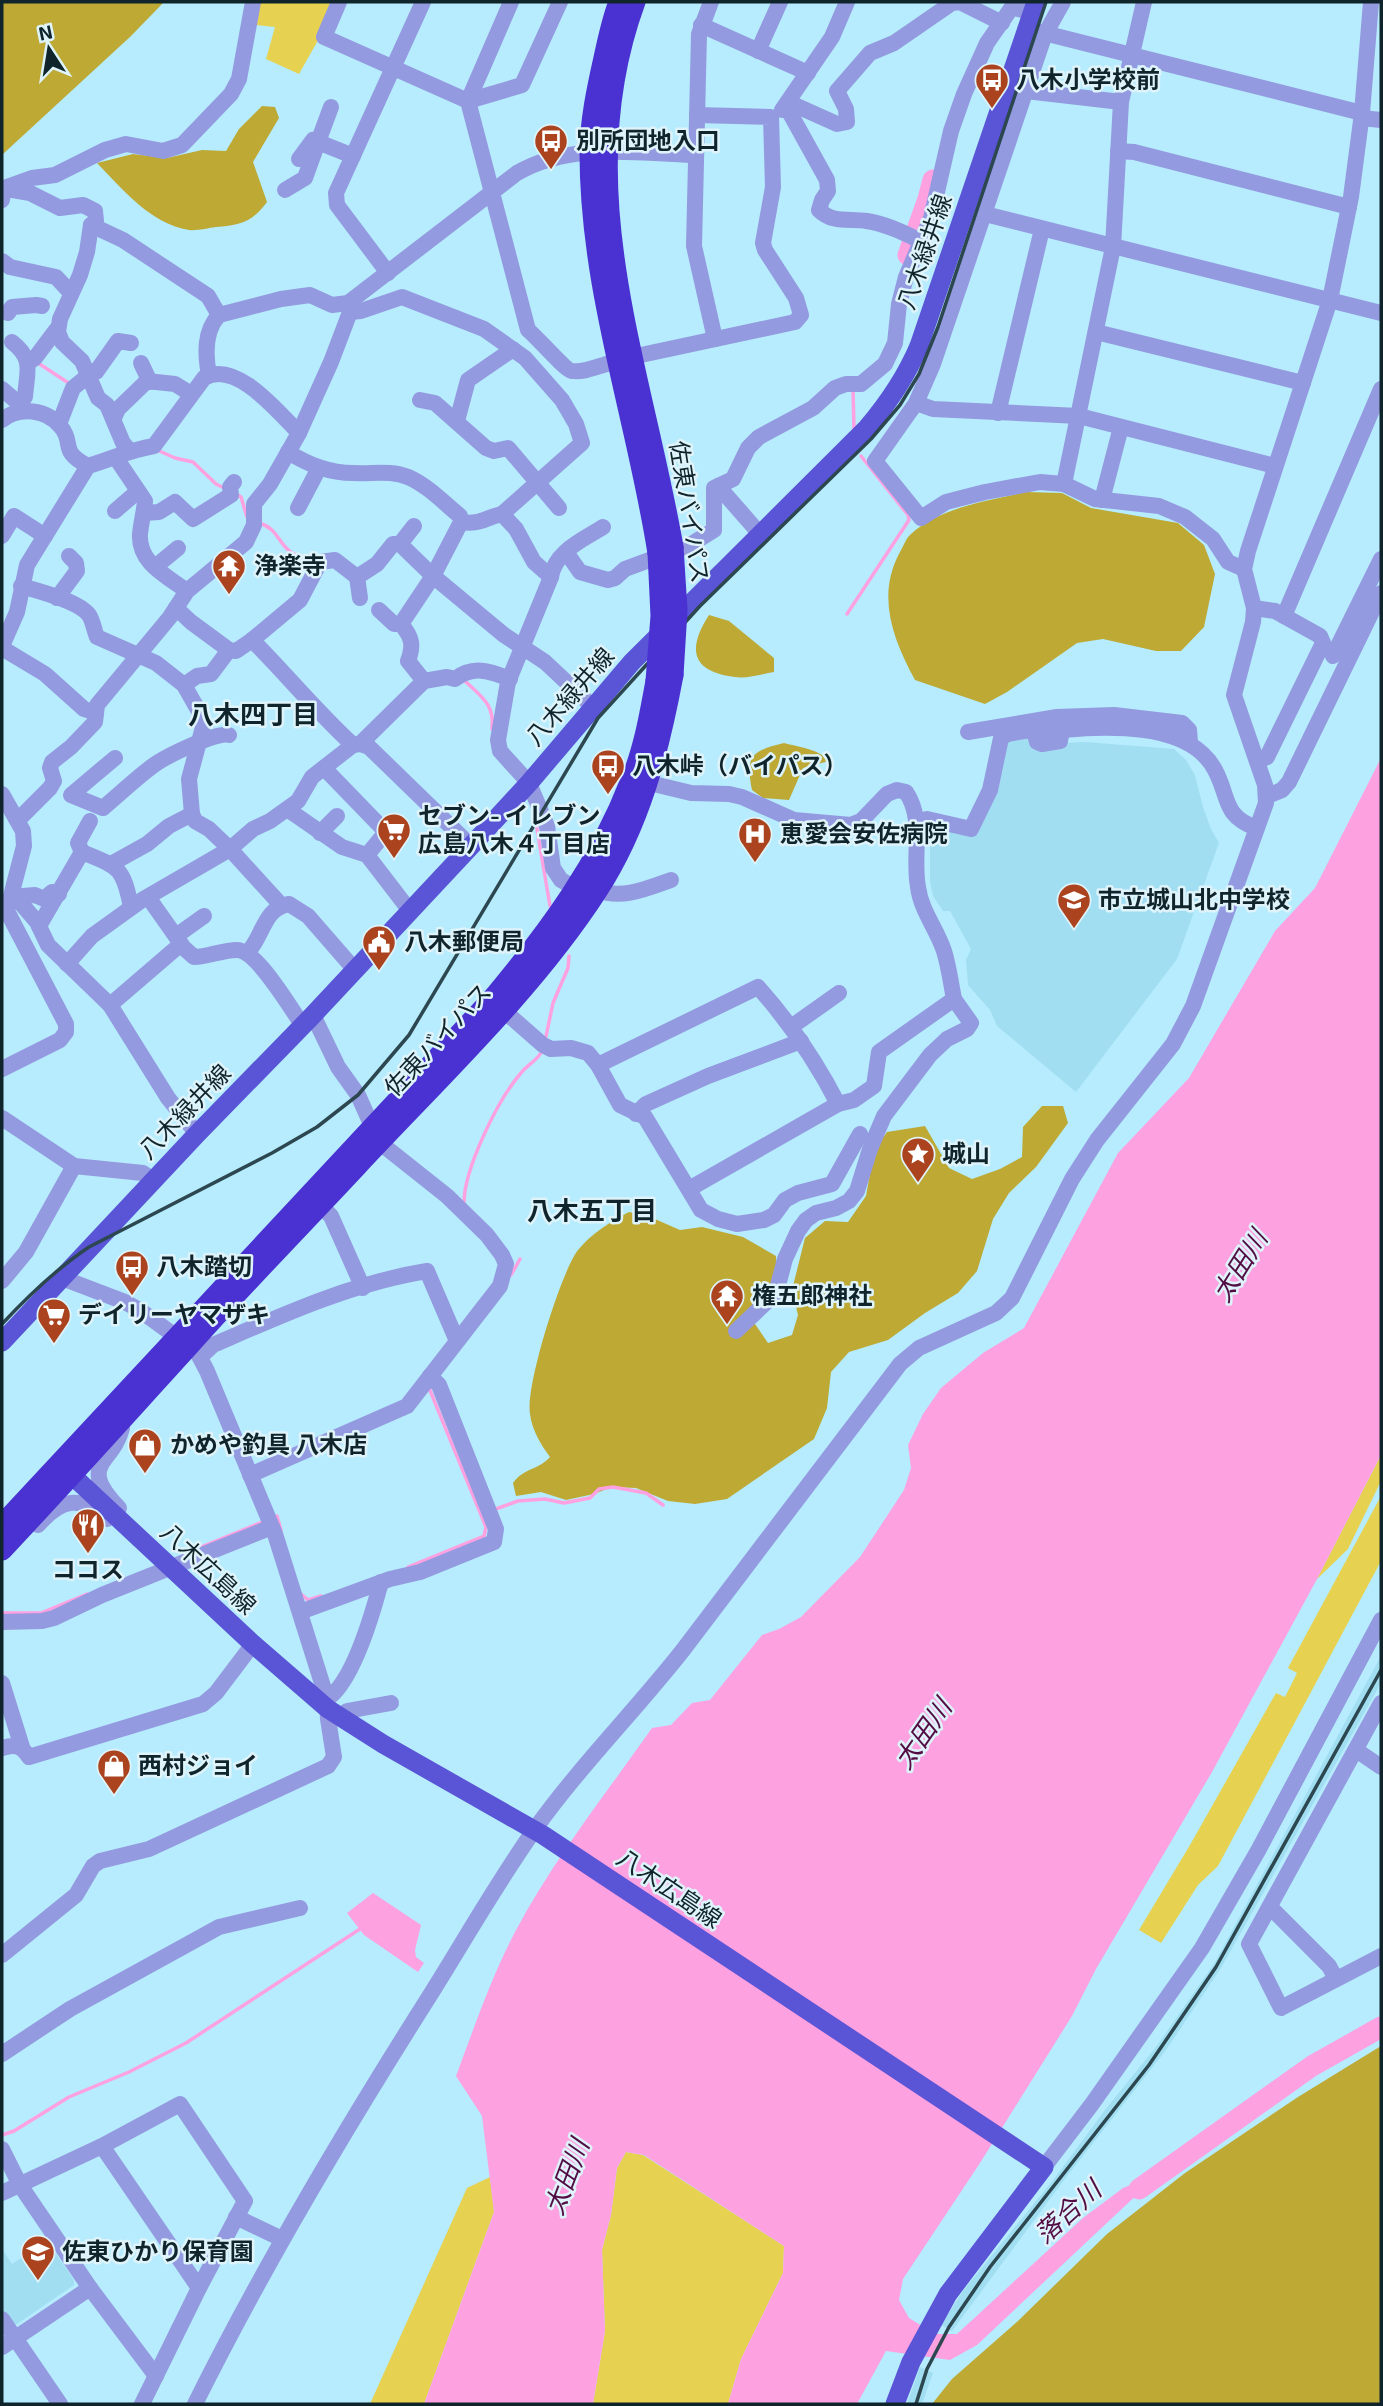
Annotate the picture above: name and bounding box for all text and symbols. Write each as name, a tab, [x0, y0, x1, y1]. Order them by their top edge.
north arrow	[14, 14, 84, 84]
text: N	[36, 19, 54, 45]
bus stop icon: 八木小学校前	[973, 61, 1011, 110]
place label: 八木小学校前	[1016, 64, 1160, 93]
bus stop icon: 別所団地入口	[532, 122, 570, 171]
place label: 別所団地入口	[576, 125, 720, 154]
street label: 八木緑井線	[890, 190, 957, 313]
street label: 佐東バイパス	[665, 439, 716, 585]
temple icon: 浄楽寺	[210, 547, 248, 596]
place label: 浄楽寺	[254, 550, 326, 579]
street label: 八木緑井線	[519, 641, 619, 751]
district label: 八木四丁目	[188, 698, 318, 729]
bus stop icon: 八木峠（バイパス）	[589, 747, 627, 796]
place label: 八木峠（バイパス）	[632, 750, 848, 779]
place label: セブン‐イレブン 広島八木４丁目店	[418, 800, 610, 857]
supermarket icon: セブン‐イレブン 広島八木４丁目店	[375, 811, 413, 860]
hospital icon: 恵愛会安佐病院	[736, 815, 774, 864]
place label: 恵愛会安佐病院	[780, 818, 948, 847]
school or university icon: 市立城山北中学校	[1055, 881, 1093, 930]
place label: 市立城山北中学校	[1098, 884, 1290, 913]
public building icon: 八木郵便局	[360, 923, 398, 972]
place label: 八木郵便局	[404, 926, 524, 955]
street label: 佐東バイパス	[377, 977, 496, 1101]
street label: 八木緑井線	[132, 1058, 236, 1164]
place icon: 城山	[899, 1135, 937, 1184]
place label: 城山	[942, 1138, 990, 1167]
district label: 八木五丁目	[527, 1194, 657, 1225]
water label: 太田川	[1205, 1221, 1274, 1306]
bus stop icon: 八木踏切	[113, 1248, 151, 1297]
place label: 八木踏切	[156, 1251, 252, 1280]
temple icon: 権五郎神社	[708, 1277, 746, 1326]
place label: 権五郎神社	[752, 1280, 872, 1309]
supermarket icon: デイリーヤマザキ	[35, 1296, 73, 1345]
place label: デイリーヤマザキ	[78, 1299, 270, 1328]
shop icon: かめや釣具 八木店	[126, 1426, 164, 1475]
place label: かめや釣具 八木店	[170, 1429, 367, 1458]
restaurant icon: ココス	[69, 1506, 107, 1555]
street label: 八木広島線	[155, 1516, 263, 1619]
place label: ココス	[52, 1554, 124, 1583]
water label: 太田川	[887, 1690, 959, 1774]
shop icon: 西村ジョイ	[95, 1747, 133, 1796]
place label: 西村ジョイ	[138, 1750, 258, 1779]
street label: 八木広島線	[612, 1842, 728, 1933]
water label: 太田川	[537, 2132, 595, 2218]
water label: 落合川	[1028, 2171, 1109, 2249]
school or university icon: 佐東ひかり保育園	[19, 2233, 57, 2282]
place label: 佐東ひかり保育園	[62, 2236, 254, 2265]

